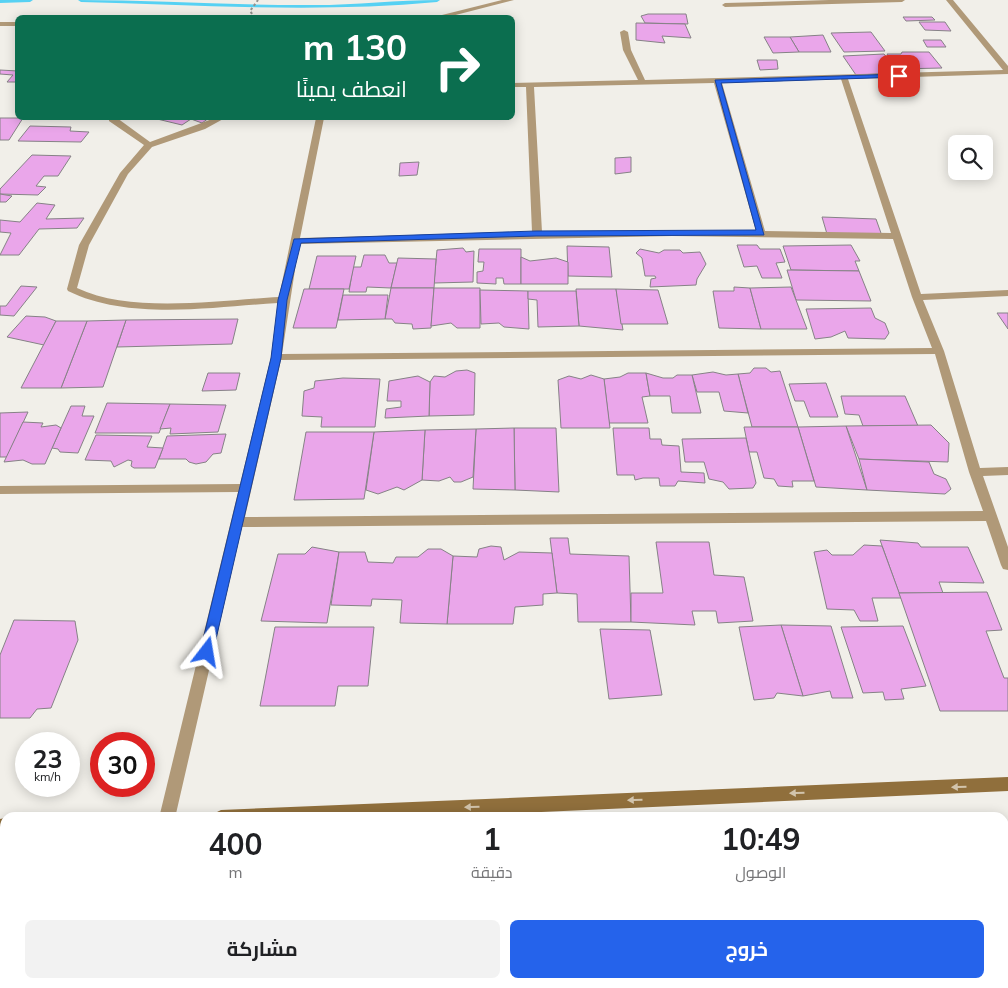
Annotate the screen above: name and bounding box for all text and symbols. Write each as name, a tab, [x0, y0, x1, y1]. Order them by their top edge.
text: 130 m	[303, 25, 407, 69]
icon: right	[425, 35, 490, 100]
pin	[878, 55, 920, 97]
icon: arrive	[885, 62, 913, 90]
text: انعطف يمينًا	[296, 75, 407, 103]
map controls	[948, 135, 993, 180]
button: search	[948, 135, 993, 180]
position arrow	[180, 625, 232, 677]
speed limit sign: 30	[90, 732, 155, 797]
text: 23	[32, 743, 63, 774]
text: km/h	[34, 769, 61, 784]
one-way arrow	[951, 783, 967, 791]
one-way arrow	[789, 790, 805, 798]
one-way arrow	[626, 796, 642, 804]
one-way arrow	[464, 803, 480, 811]
text: 1	[483, 820, 501, 858]
text: 10:49	[721, 820, 801, 858]
text: 400	[209, 825, 263, 863]
text: m	[228, 862, 243, 882]
text: دقيقة	[471, 862, 513, 882]
text: الوصول	[735, 862, 786, 882]
button: مشاركة	[25, 920, 500, 978]
button: خروج	[510, 920, 984, 978]

